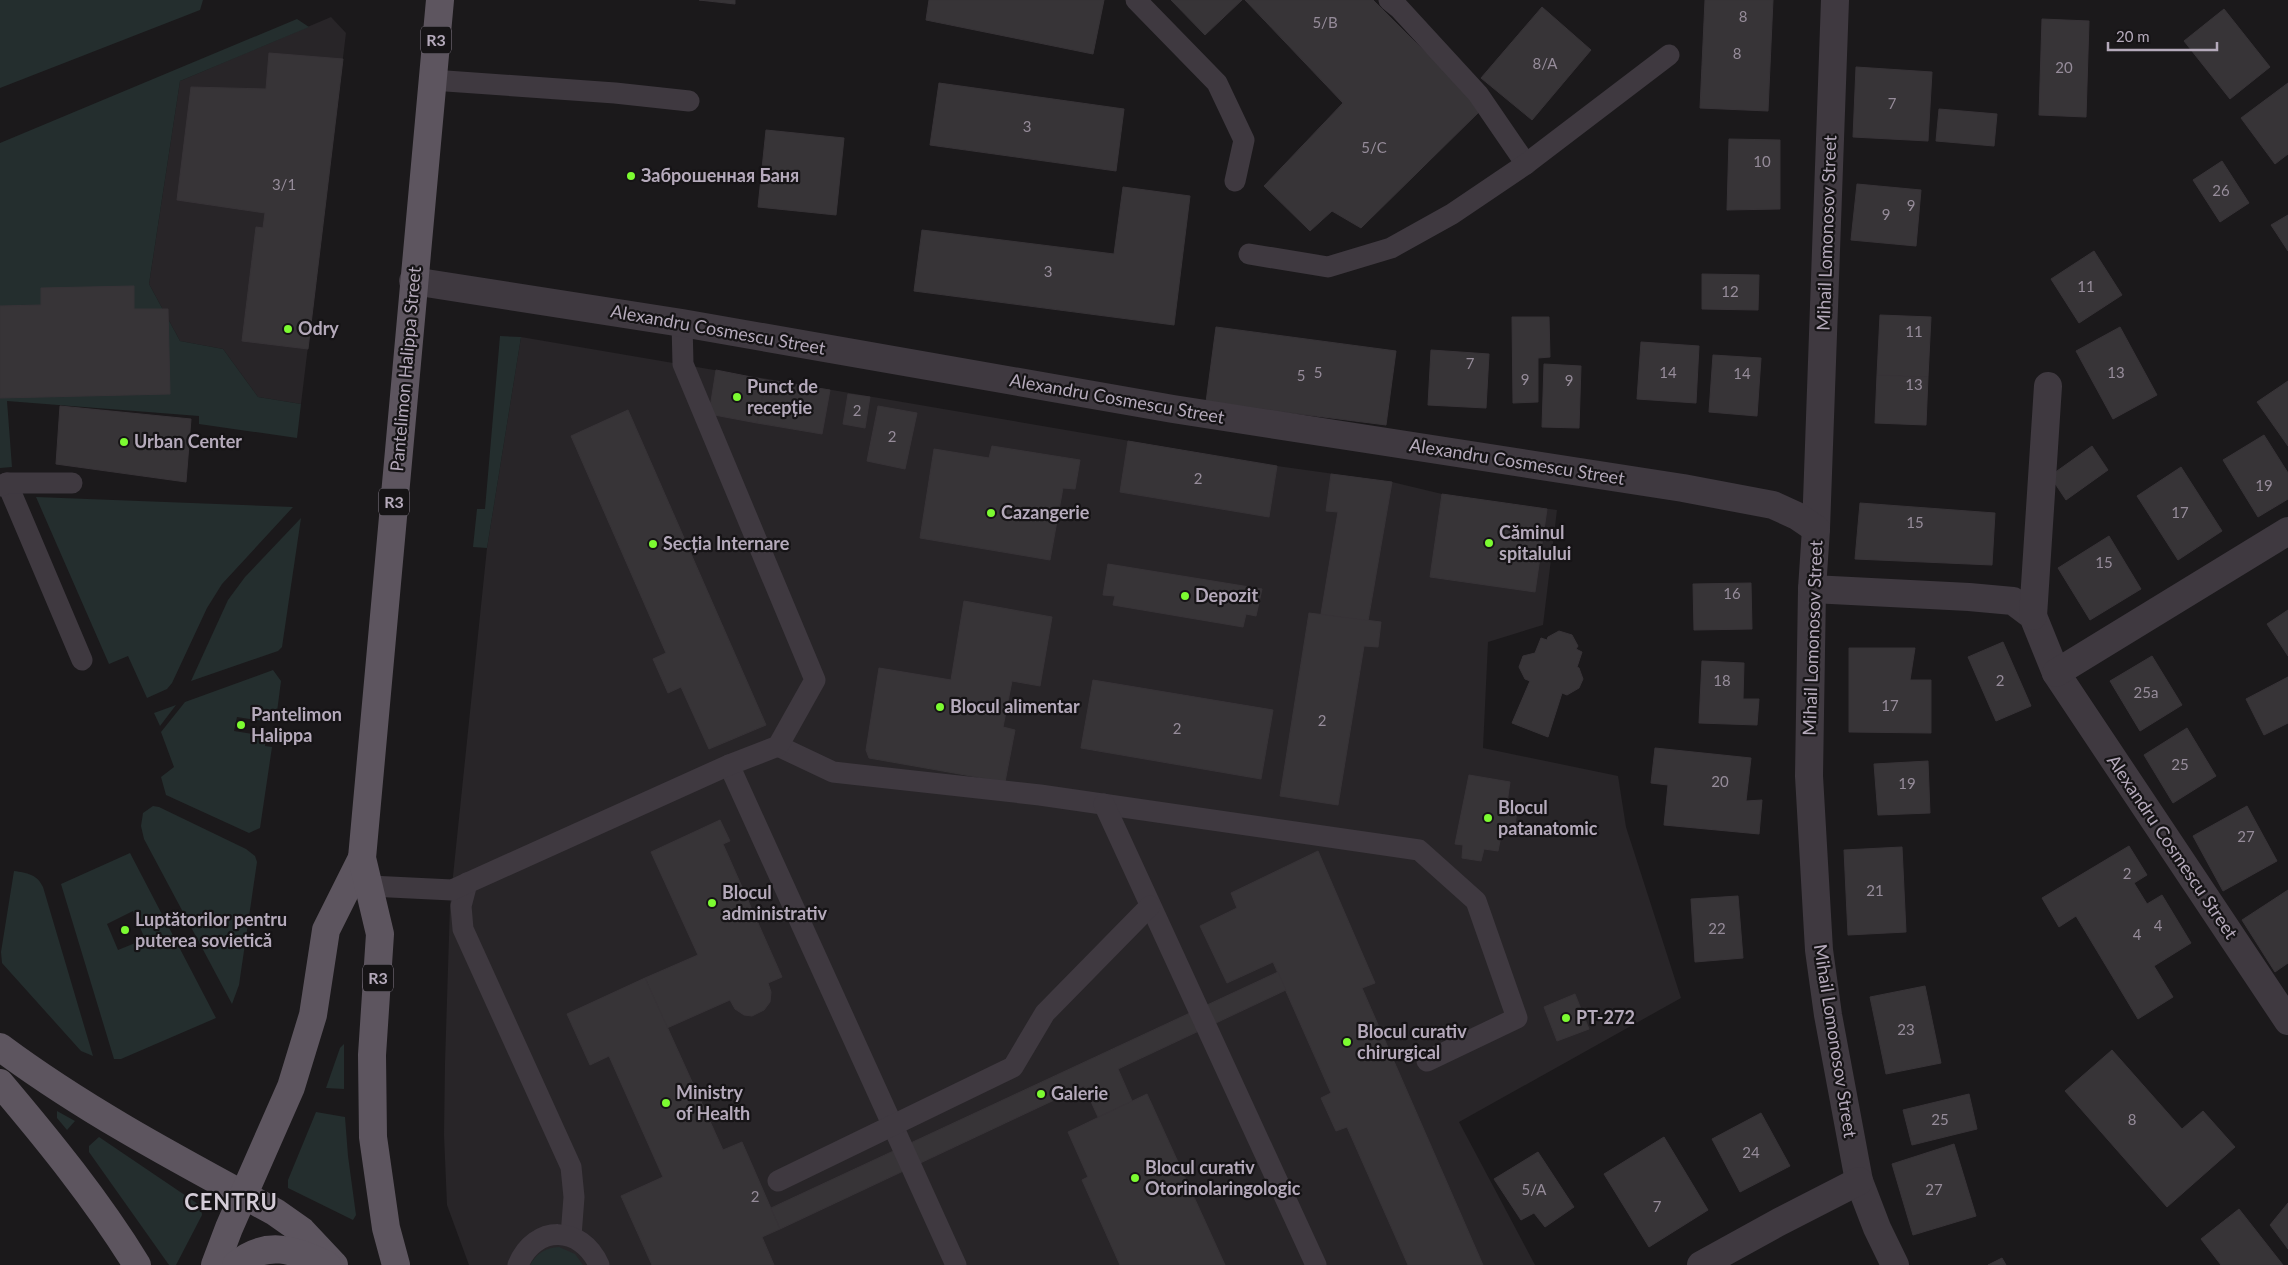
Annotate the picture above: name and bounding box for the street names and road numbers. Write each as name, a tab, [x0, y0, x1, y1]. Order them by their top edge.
road number: R3	[421, 26, 451, 54]
street label: Mihail Lomonosov Street	[1812, 134, 1840, 331]
street label: Pantelimon Halippa Street	[385, 265, 425, 472]
street label: Alexandru Cosmescu Street	[609, 299, 828, 359]
street label: Alexandru Cosmescu Street	[1008, 368, 1227, 428]
street label: Alexandru Cosmescu Street	[1408, 433, 1627, 489]
road number: R3	[379, 488, 409, 516]
street label: Mihail Lomonosov Street	[1798, 539, 1826, 736]
street label: Alexandru Cosmescu Street	[2103, 750, 2243, 943]
street label: Mihail Lomonosov Street	[1810, 942, 1862, 1140]
road number: R3	[363, 964, 393, 991]

